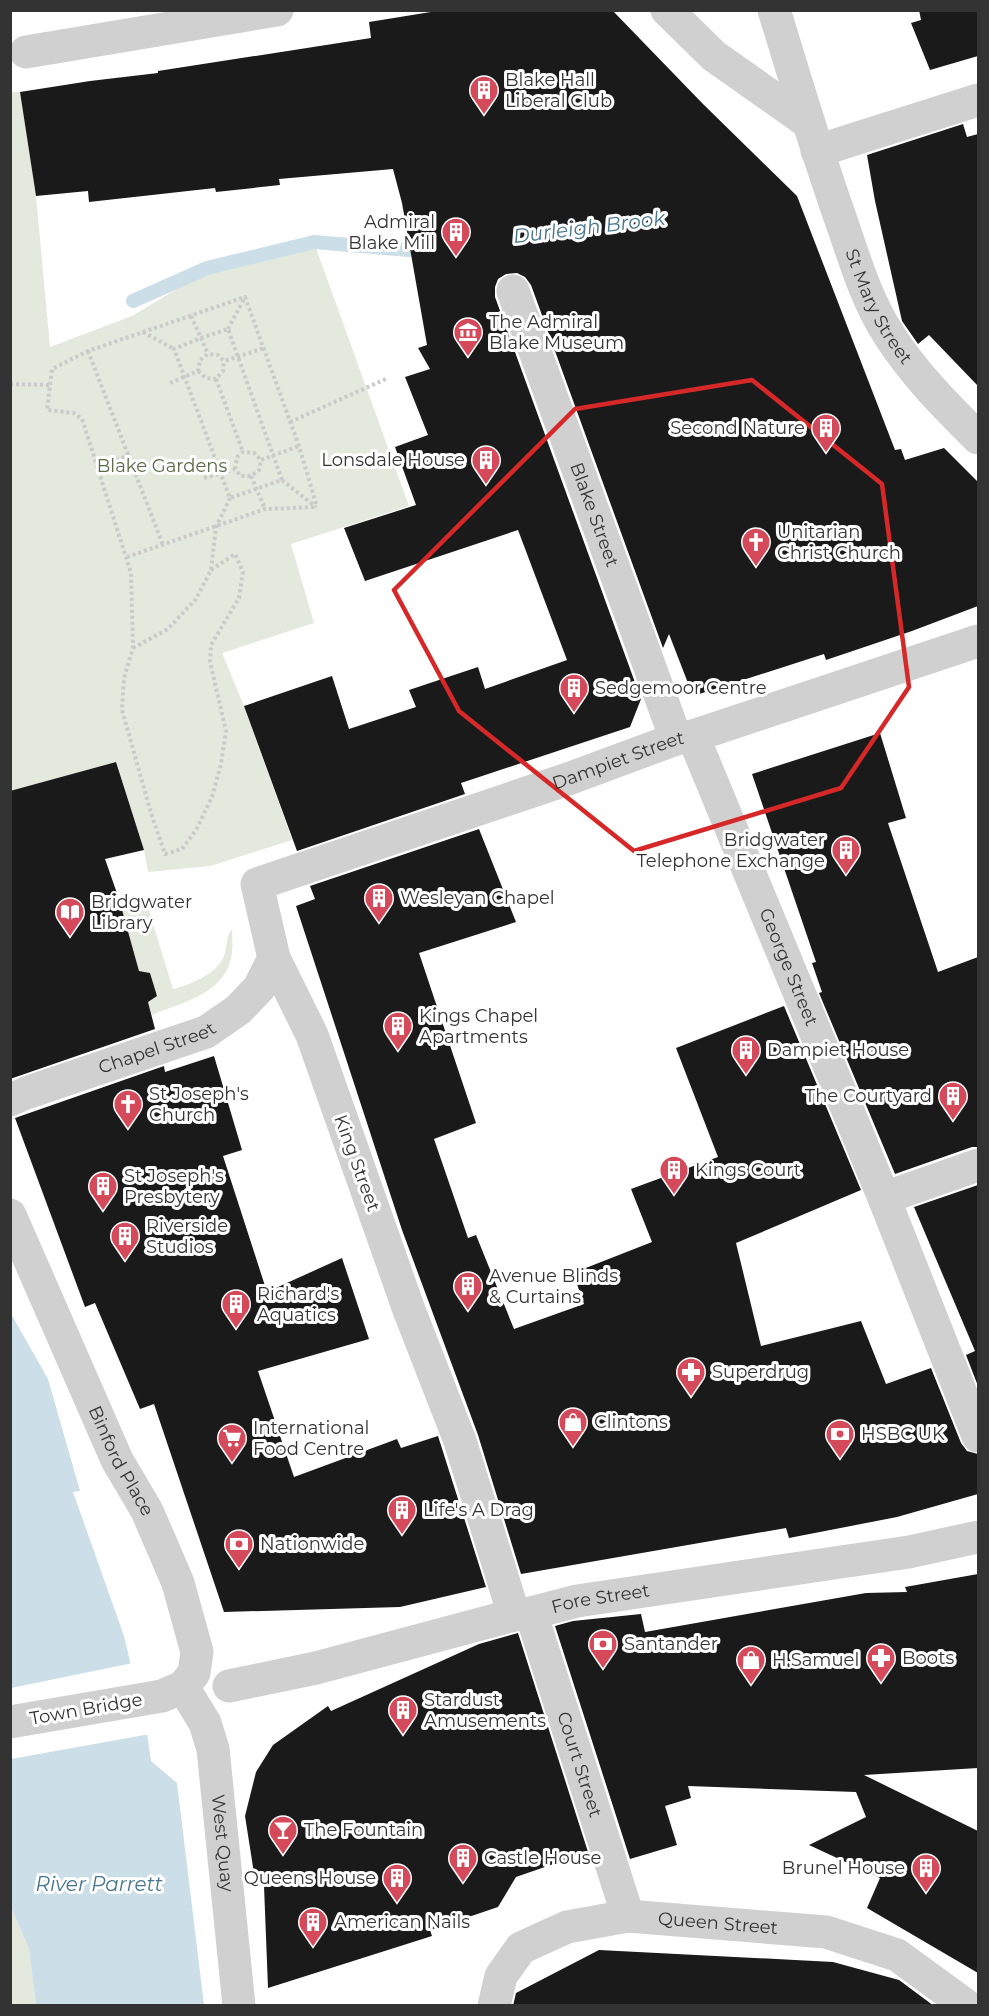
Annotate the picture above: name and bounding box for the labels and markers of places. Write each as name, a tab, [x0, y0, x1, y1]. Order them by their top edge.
place label: Blake Hall Liberal Club	[505, 69, 612, 112]
building icon: Blake Hall Liberal Club	[468, 74, 500, 116]
place label: Admiral Blake Mill	[348, 211, 435, 254]
building icon: Admiral Blake Mill	[440, 216, 472, 258]
place label: The Admiral Blake Museum	[489, 311, 624, 354]
museum icon: The Admiral Blake Museum	[452, 316, 484, 358]
building icon: Second Nature	[810, 412, 842, 454]
place label: Second Nature	[670, 417, 805, 439]
building icon: Lonsdale House	[470, 444, 502, 486]
place label: Lonsdale House	[321, 449, 465, 471]
place label: Unitarian Christ Church	[777, 521, 901, 564]
church icon: Unitarian Christ Church	[740, 526, 772, 568]
building icon: Sedgemoor Centre	[558, 672, 590, 714]
place label: Sedgemoor Centre	[595, 677, 767, 699]
place label: Bridgwater Telephone Exchange	[636, 829, 825, 872]
building icon: Bridgwater Telephone Exchange	[830, 834, 862, 876]
building icon: Wesleyan Chapel	[363, 882, 395, 924]
place label: Wesleyan Chapel	[400, 887, 555, 909]
place label: Bridgwater Library	[91, 891, 192, 934]
library icon: Bridgwater Library	[54, 896, 86, 938]
place label: Kings Chapel Apartments	[419, 1005, 538, 1048]
building icon: Kings Chapel Apartments	[382, 1010, 414, 1052]
building icon: Dampiet House	[730, 1034, 762, 1076]
place label: Dampiet House	[767, 1039, 909, 1061]
building icon: The Courtyard	[937, 1080, 969, 1122]
place label: St Joseph's Church	[149, 1083, 249, 1126]
place label: The Courtyard	[805, 1085, 932, 1107]
church icon: St Joseph's Church	[112, 1088, 144, 1130]
building icon: Kings Court	[658, 1154, 690, 1196]
place label: Kings Court	[695, 1159, 801, 1181]
place label: St Joseph's Presbytery	[124, 1165, 224, 1208]
building icon: St Joseph's Presbytery	[87, 1170, 119, 1212]
place label: Riverside Studios	[146, 1215, 228, 1258]
building icon: Riverside Studios	[109, 1220, 141, 1262]
place label: Avenue Blinds & Curtains	[489, 1265, 618, 1308]
building icon: Avenue Blinds & Curtains	[452, 1270, 484, 1312]
place label: Richard's Aquatics	[257, 1283, 339, 1326]
building icon: Richard's Aquatics	[220, 1288, 252, 1330]
pharmacy icon: Superdrug	[675, 1356, 707, 1398]
place label: Superdrug	[712, 1361, 809, 1383]
shop icon: Clintons	[557, 1406, 589, 1448]
place label: Clintons	[594, 1411, 668, 1433]
place label: International Food Centre	[253, 1417, 369, 1460]
bank icon: HSBC UK	[824, 1418, 856, 1460]
supermarket icon: International Food Centre	[216, 1422, 248, 1464]
place label: HSBC UK	[861, 1423, 945, 1445]
building icon: Life's A Drag	[386, 1494, 418, 1536]
place label: Life's A Drag	[423, 1499, 534, 1521]
bank icon: Nationwide	[223, 1528, 255, 1570]
place label: Nationwide	[260, 1533, 365, 1555]
bank icon: Santander	[587, 1628, 619, 1670]
place label: Santander	[624, 1633, 718, 1655]
pharmacy icon: Boots	[865, 1642, 897, 1684]
shop icon: H.Samuel	[735, 1644, 767, 1686]
place label: Boots	[902, 1647, 954, 1669]
place label: H.Samuel	[772, 1649, 859, 1671]
place label: Stardust Amusements	[424, 1689, 546, 1732]
building icon: Stardust Amusements	[387, 1694, 419, 1736]
bar icon: The Fountain	[267, 1814, 299, 1856]
place label: The Fountain	[304, 1819, 423, 1841]
building icon: Castle House	[447, 1842, 479, 1884]
place label: Castle House	[484, 1847, 602, 1869]
building icon: Brunel House	[910, 1852, 942, 1894]
place label: Brunel House	[782, 1857, 905, 1879]
building icon: Queens House	[381, 1862, 413, 1904]
place label: Queens House	[244, 1867, 376, 1889]
building icon: American Nails	[297, 1906, 329, 1948]
place label: American Nails	[334, 1911, 470, 1933]

